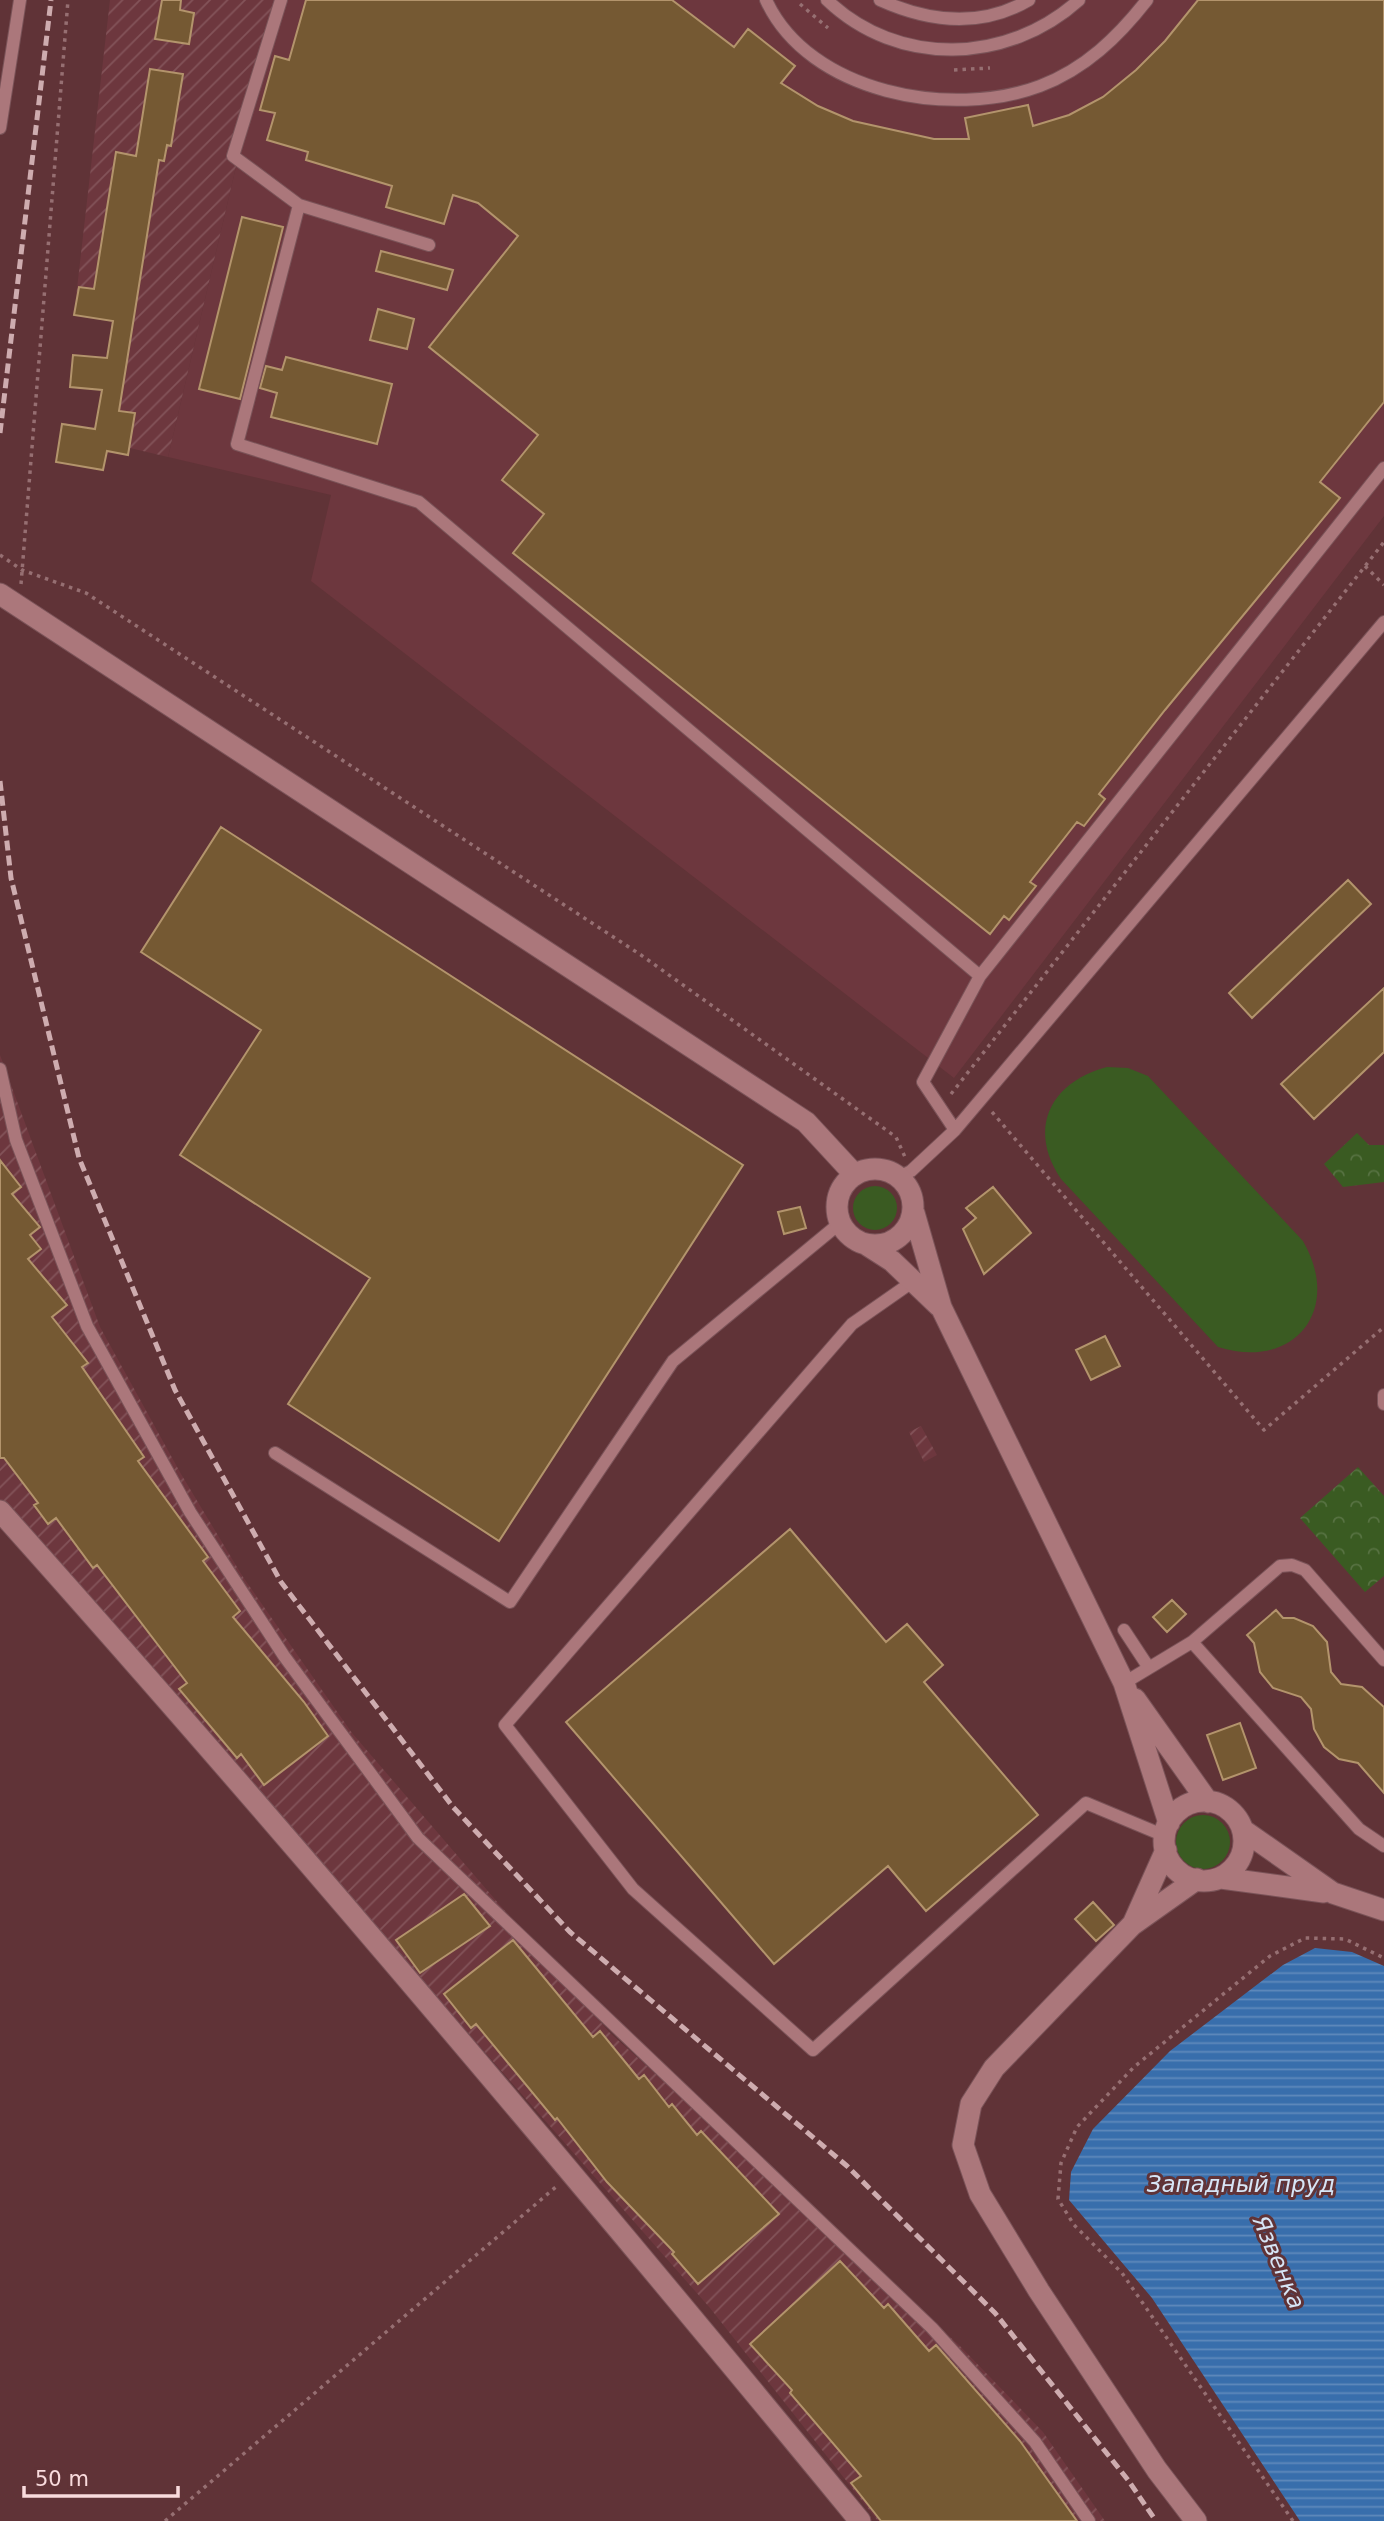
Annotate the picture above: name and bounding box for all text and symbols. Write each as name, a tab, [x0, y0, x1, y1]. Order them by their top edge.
water label: Западный пруд	[1147, 2171, 1335, 2197]
water label: Язвенка	[1247, 2210, 1310, 2313]
scale bar	[24, 2454, 178, 2498]
text: 50 m	[35, 2467, 89, 2491]

